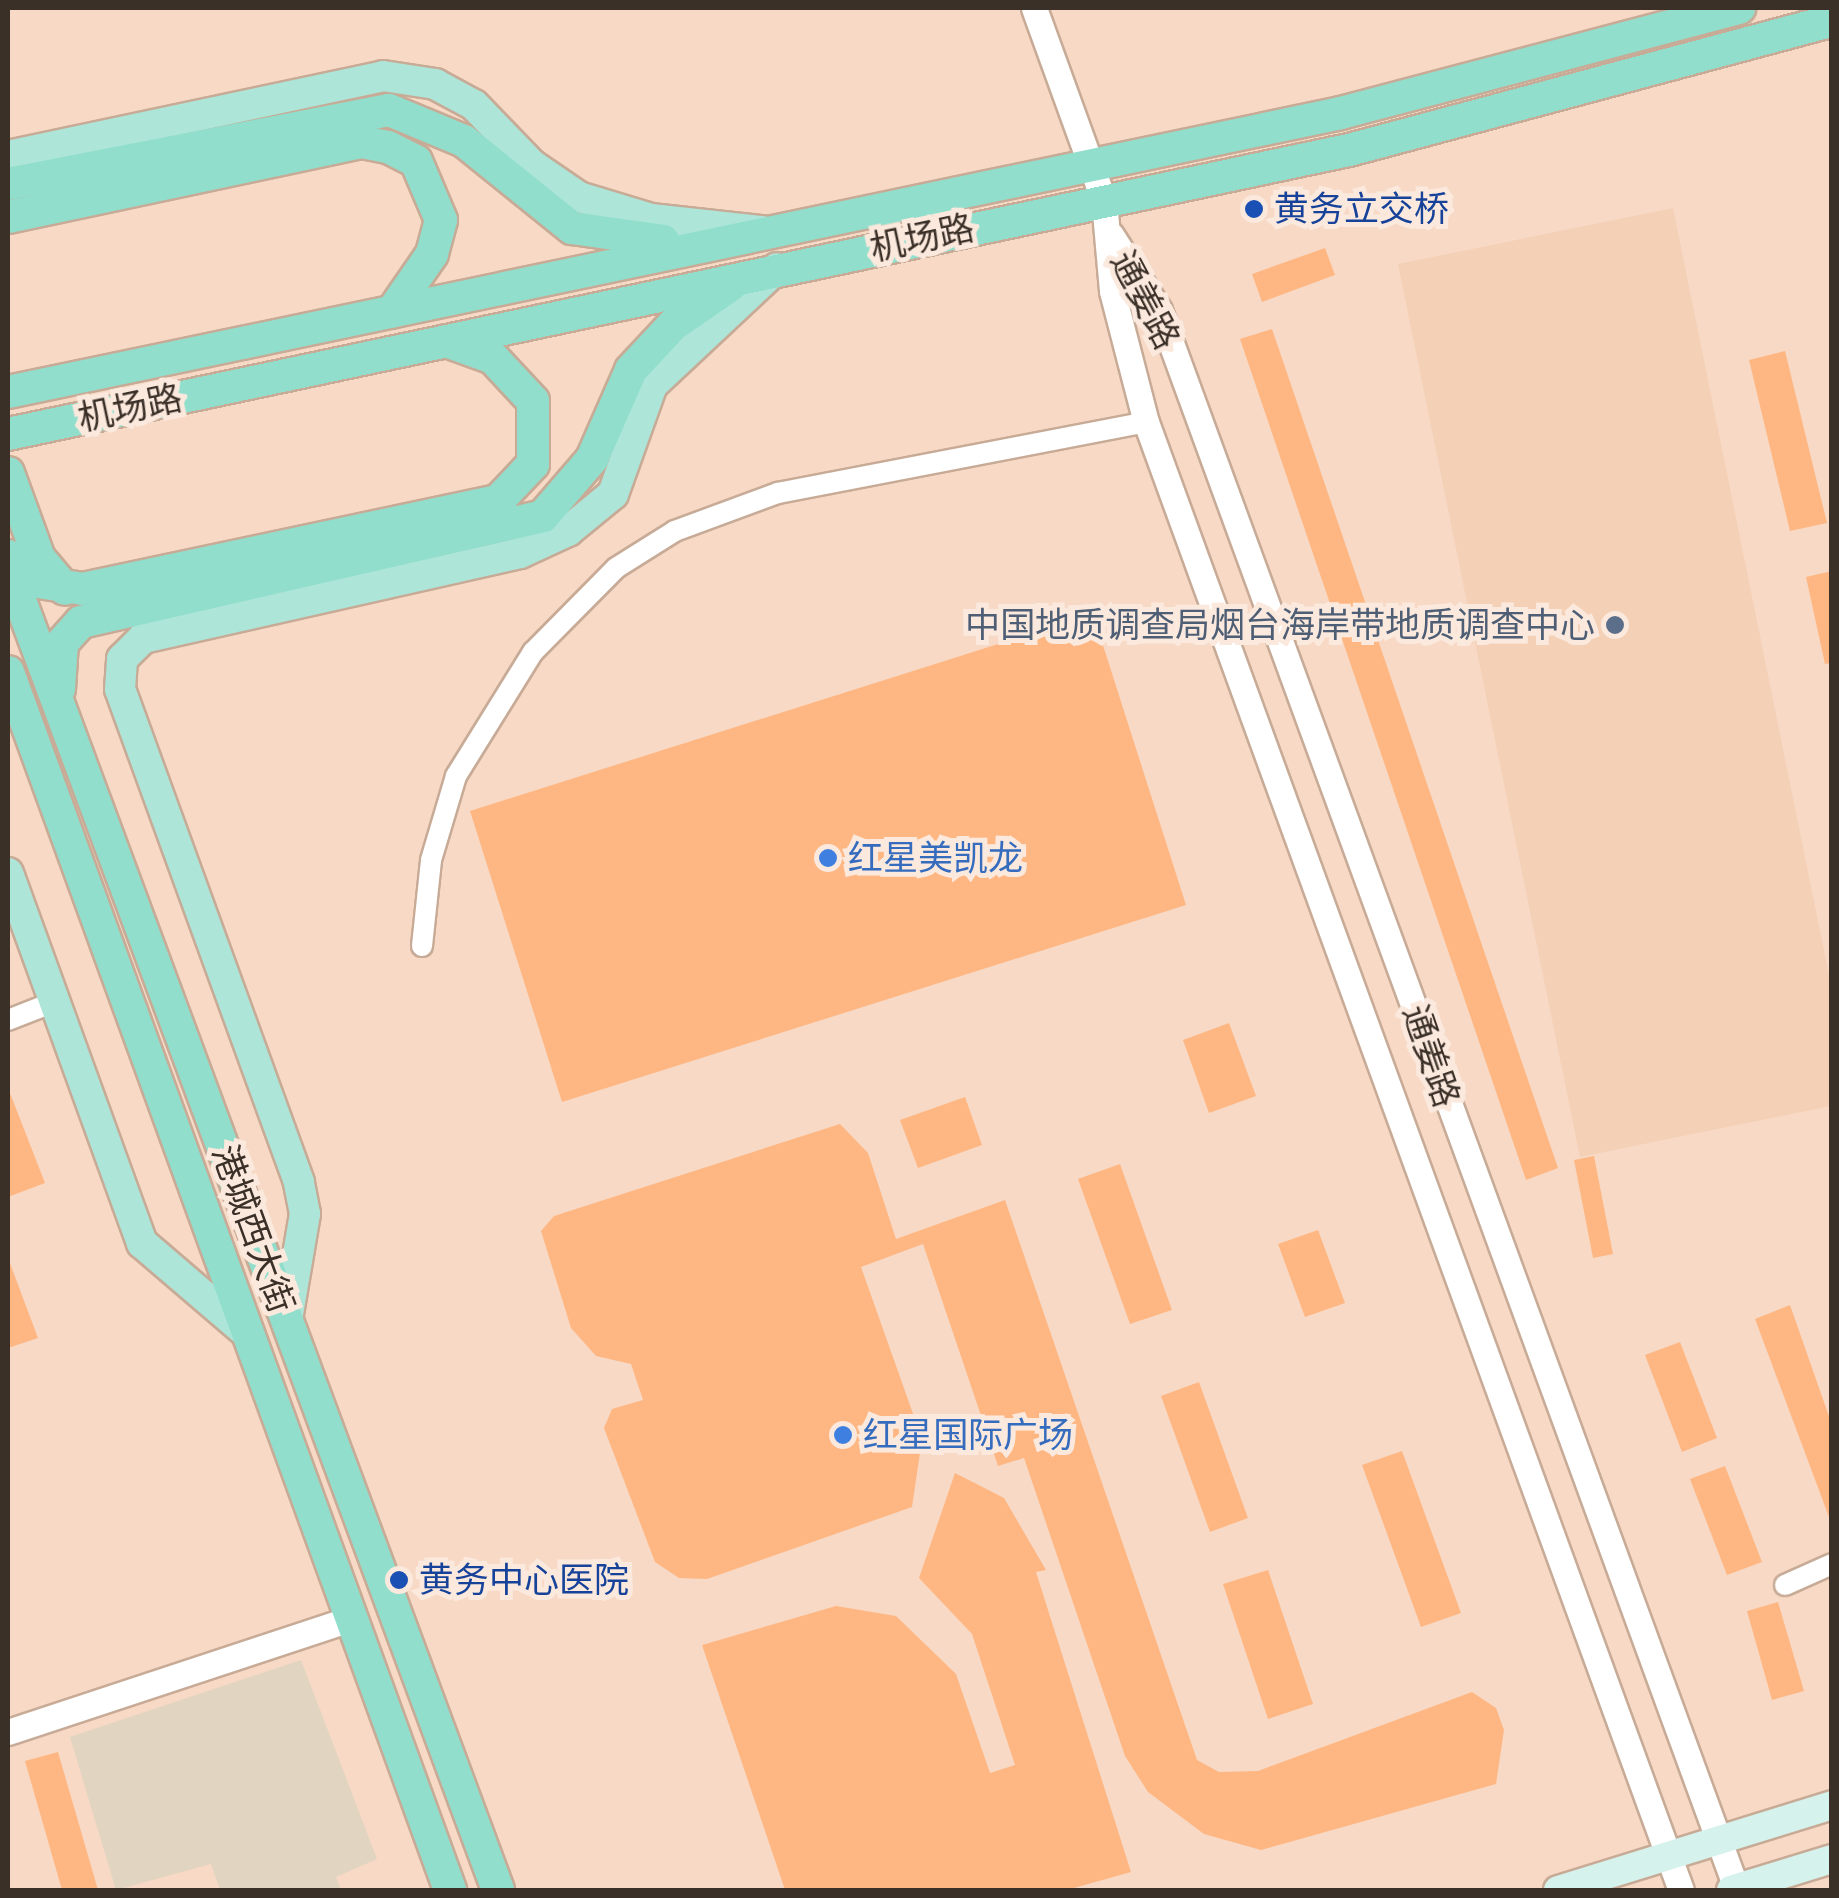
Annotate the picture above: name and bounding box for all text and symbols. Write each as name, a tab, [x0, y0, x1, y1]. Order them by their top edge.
place label: 黄务立交桥	[1274, 188, 1449, 230]
marker: 黄务立交桥	[1243, 198, 1265, 220]
street label: 机场路	[866, 207, 978, 269]
street label: 通姜路	[1102, 244, 1188, 356]
street label: 机场路	[74, 377, 186, 439]
place label: 中国地质调查局烟台海岸带地质调查中心	[965, 604, 1595, 646]
marker: 中国地质调查局烟台海岸带地质调查中心	[1604, 614, 1626, 636]
place label: 红星美凯龙	[848, 837, 1023, 879]
marker: 红星美凯龙	[817, 847, 839, 869]
street label: 通姜路	[1394, 1000, 1468, 1112]
street label: 港城西大街	[203, 1140, 303, 1318]
place label: 红星国际广场	[863, 1414, 1073, 1456]
marker: 红星国际广场	[832, 1424, 854, 1446]
place label: 黄务中心医院	[419, 1559, 629, 1601]
marker: 黄务中心医院	[388, 1569, 410, 1591]

